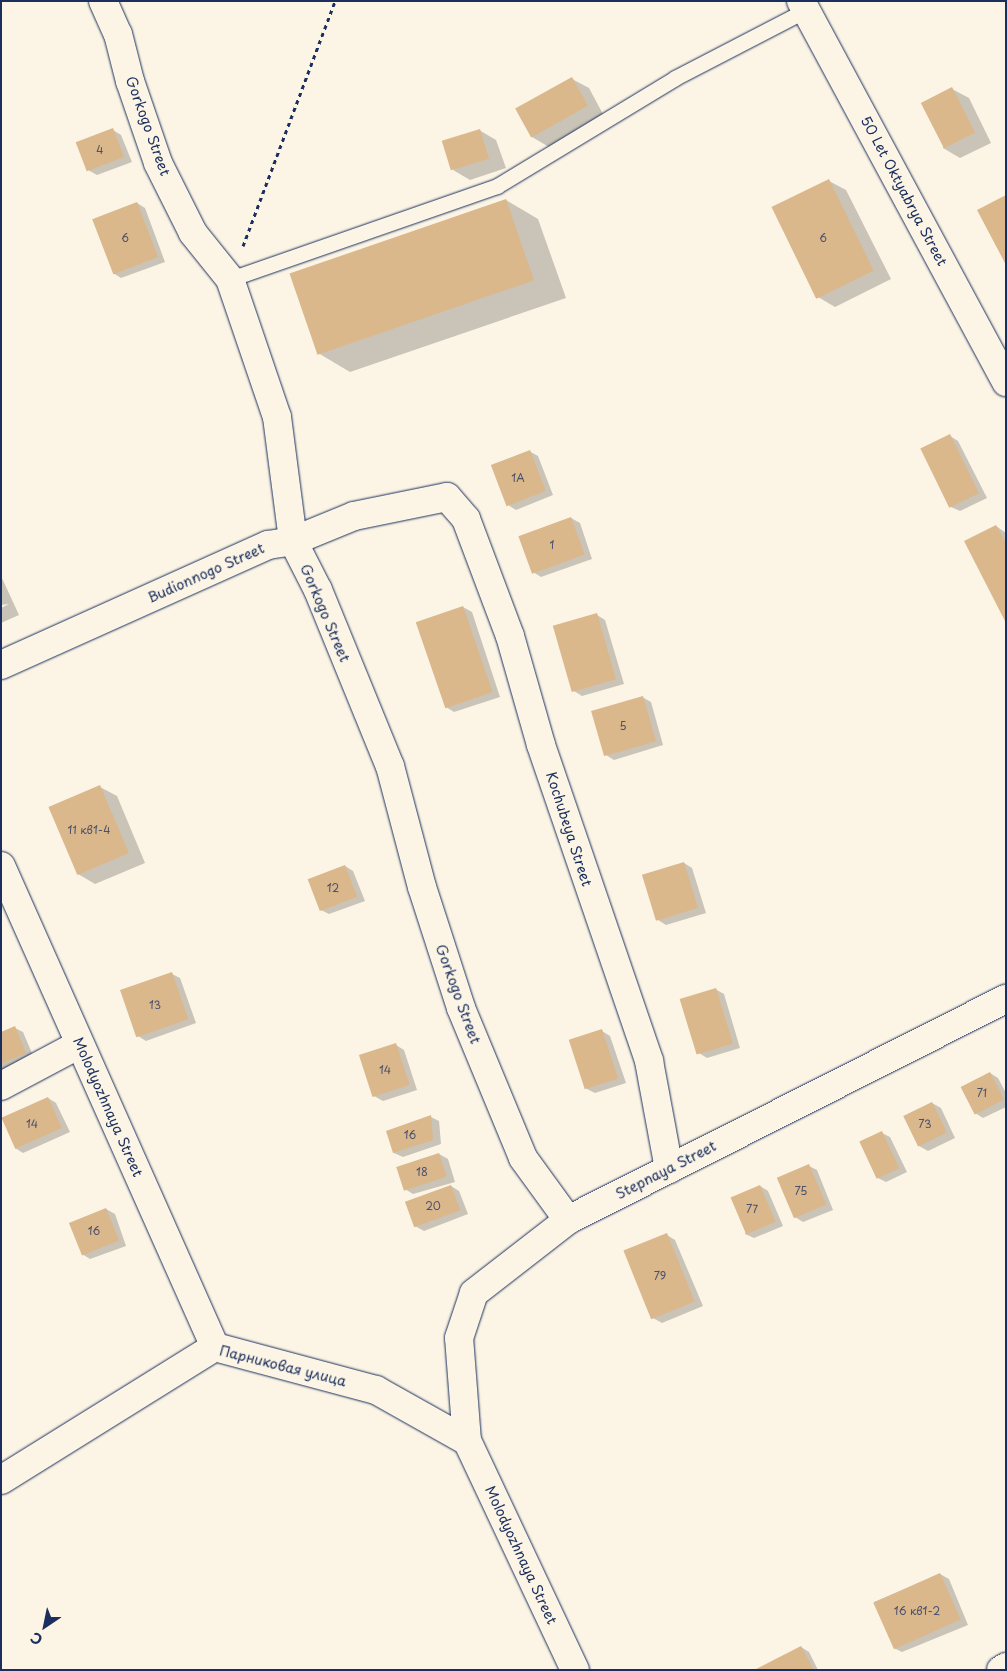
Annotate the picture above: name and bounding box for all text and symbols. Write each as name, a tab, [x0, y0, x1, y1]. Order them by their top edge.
street label: Gorkogo Street	[122, 74, 174, 178]
street label: 50 Let Oktyabrya Street	[857, 112, 951, 270]
house number: 4	[96, 143, 104, 157]
house number: 6	[121, 231, 129, 245]
house number: 6	[819, 231, 827, 245]
house number: 1А	[511, 471, 525, 485]
house number: 1	[550, 538, 554, 552]
street label: Budionnogo Street	[145, 540, 267, 606]
street label: Gorkogo Street	[297, 562, 353, 664]
house number: 5	[619, 719, 627, 733]
street label: Kochubeya Street	[543, 770, 595, 888]
house number: 11 кв1-4	[67, 823, 111, 837]
house number: 12	[327, 881, 339, 895]
street label: Gorkogo Street	[432, 942, 484, 1046]
house number: 13	[149, 998, 161, 1012]
street label: Molodyozhnaya Street	[70, 1034, 146, 1180]
house number: 14	[379, 1063, 391, 1077]
house number: 71	[977, 1086, 987, 1100]
house number: 14	[26, 1117, 38, 1131]
house number: 73	[918, 1117, 932, 1131]
house number: 16	[404, 1128, 416, 1142]
street label: Stepnaya Street	[613, 1137, 719, 1203]
house number: 18	[416, 1165, 428, 1179]
house number: 75	[795, 1184, 807, 1198]
house number: 20	[425, 1199, 441, 1213]
house number: 77	[746, 1202, 758, 1216]
house number: 16	[88, 1224, 100, 1238]
house number: 79	[654, 1269, 666, 1283]
street label: Парниковая улица	[218, 1342, 348, 1390]
street label: Molodyozhnaya Street	[481, 1483, 561, 1627]
north arrow	[20, 1601, 70, 1651]
house number: 16 кв1-2	[894, 1604, 940, 1618]
text: С	[26, 1627, 47, 1650]

